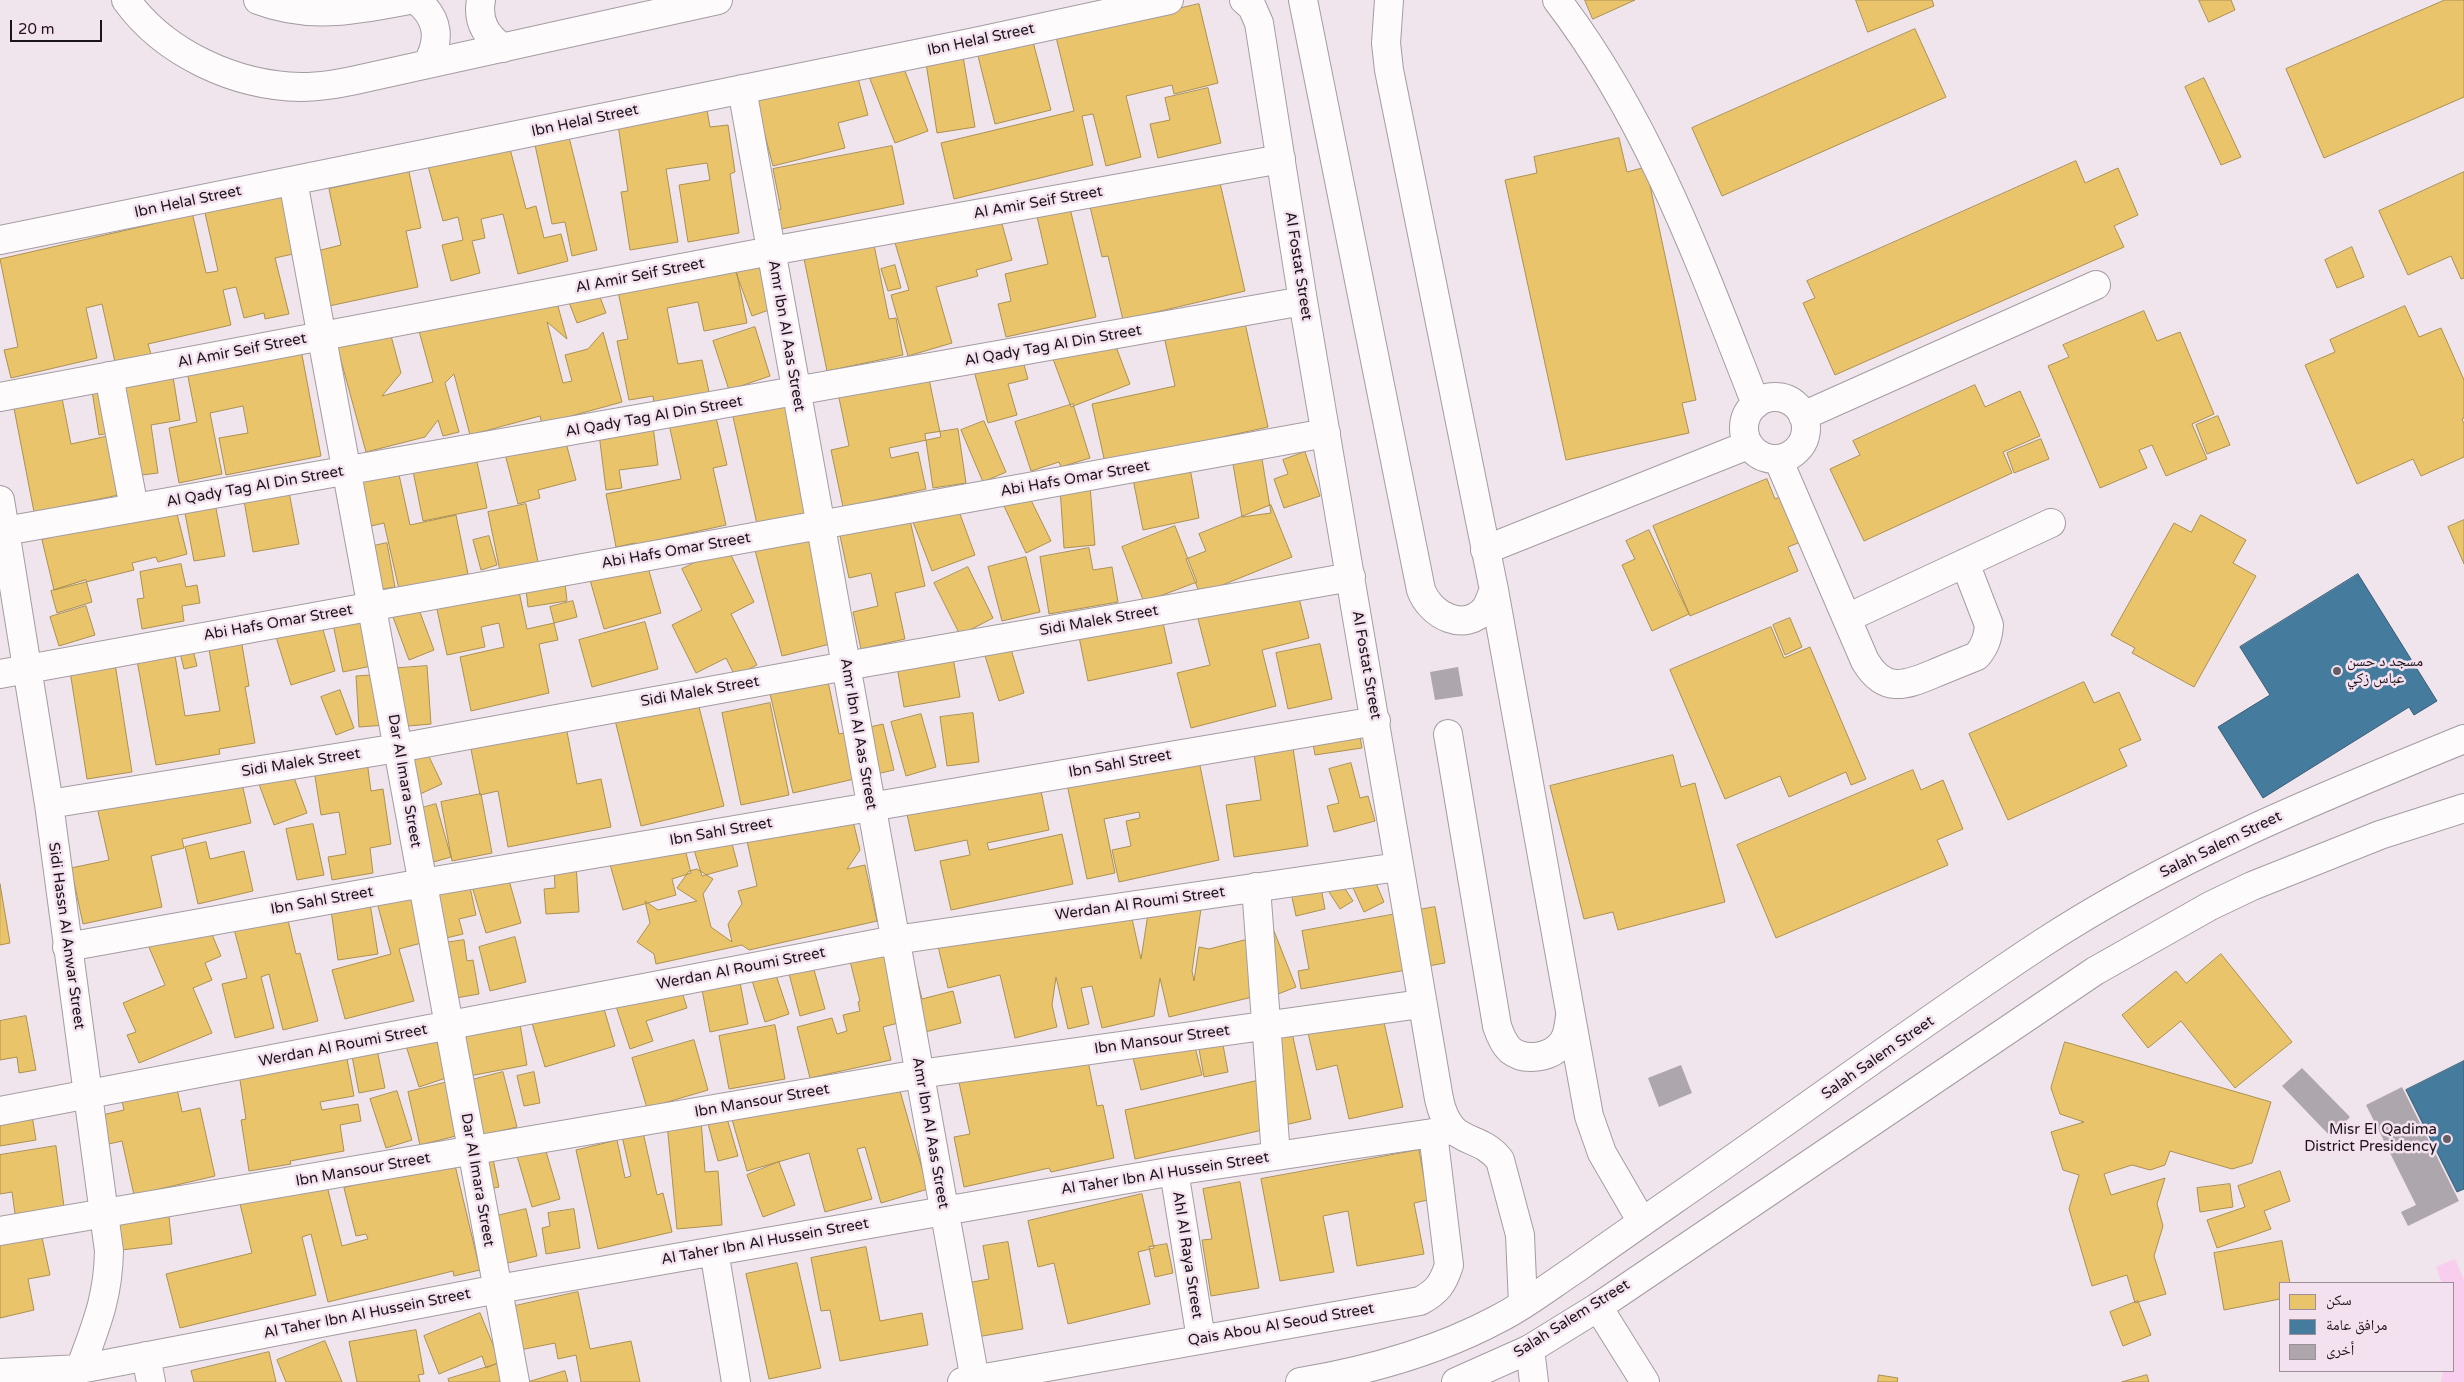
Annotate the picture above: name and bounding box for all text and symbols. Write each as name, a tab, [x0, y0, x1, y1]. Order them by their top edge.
scale bar	[12, 10, 105, 42]
text: 20 m	[18, 20, 55, 38]
street label: Ibn Helal Street	[926, 20, 1036, 60]
street label: Ibn Helal Street	[530, 101, 640, 141]
street label: Ibn Helal Street	[133, 182, 243, 222]
street label: Al Amir Seif Street	[972, 183, 1104, 223]
street label: Al Fostat Street	[1281, 210, 1315, 322]
street label: Al Amir Seif Street	[574, 255, 706, 297]
street label: Amr Ibn Al Aas Street	[764, 259, 808, 413]
street label: Al Qady Tag Al Din Street	[963, 322, 1143, 370]
street label: Al Amir Seif Street	[176, 330, 308, 372]
street label: Al Qady Tag Al Din Street	[564, 393, 744, 441]
street label: Abi Hafs Omar Street	[999, 457, 1151, 501]
street label: Al Qady Tag Al Din Street	[165, 463, 345, 511]
street label: Abi Hafs Omar Street	[600, 529, 752, 573]
street label: Abi Hafs Omar Street	[202, 601, 354, 645]
street label: Sidi Malek Street	[1038, 602, 1160, 640]
street label: Al Fostat Street	[1348, 609, 1384, 721]
place label: مسجد د حسن عباس زكي	[2347, 653, 2423, 688]
street label: Amr Ibn Al Aas Street	[836, 657, 880, 811]
marker: مسجد د حسن عباس زكي	[2331, 665, 2343, 677]
street label: Sidi Malek Street	[639, 673, 761, 711]
street label: Dar Al Imara Street	[383, 713, 425, 849]
street label: Sidi Malek Street	[240, 745, 362, 781]
street label: Ibn Sahl Street	[1067, 746, 1173, 782]
street label: Salah Salem Street	[2157, 808, 2285, 882]
street label: Ibn Sahl Street	[668, 814, 774, 850]
street label: Sidi Hassn Al Anwar Street	[44, 841, 88, 1031]
street label: Ibn Sahl Street	[269, 883, 375, 919]
street label: Werdan Al Roumi Street	[1054, 883, 1226, 925]
street label: Werdan Al Roumi Street	[655, 944, 827, 994]
street label: Salah Salem Street	[1818, 1012, 1938, 1104]
street label: Werdan Al Roumi Street	[257, 1021, 429, 1071]
street label: Ibn Mansour Street	[1093, 1022, 1231, 1058]
street label: Amr Ibn Al Aas Street	[908, 1056, 952, 1210]
street label: Ibn Mansour Street	[693, 1080, 831, 1122]
street label: Dar Al Imara Street	[456, 1112, 498, 1248]
place label: Misr El Qadima District Presidency	[2304, 1121, 2437, 1156]
marker: Misr El Qadima District Presidency	[2441, 1133, 2453, 1145]
street label: Ibn Mansour Street	[294, 1149, 432, 1191]
street label: Al Taher Ibn Al Hussein Street	[1060, 1149, 1270, 1199]
street label: Ahl Al Raya Street	[1168, 1190, 1206, 1320]
street label: Al Taher Ibn Al Hussein Street	[660, 1215, 870, 1269]
street label: Salah Salem Street	[1511, 1276, 1633, 1362]
legend	[2279, 1282, 2454, 1372]
street label: Al Taher Ibn Al Hussein Street	[262, 1285, 472, 1343]
text: سكن	[2326, 1291, 2352, 1309]
street label: Qais Abou Al Seoud Street	[1186, 1300, 1376, 1350]
text: مرافق عامة	[2326, 1316, 2387, 1334]
text: أخرى	[2326, 1341, 2354, 1359]

